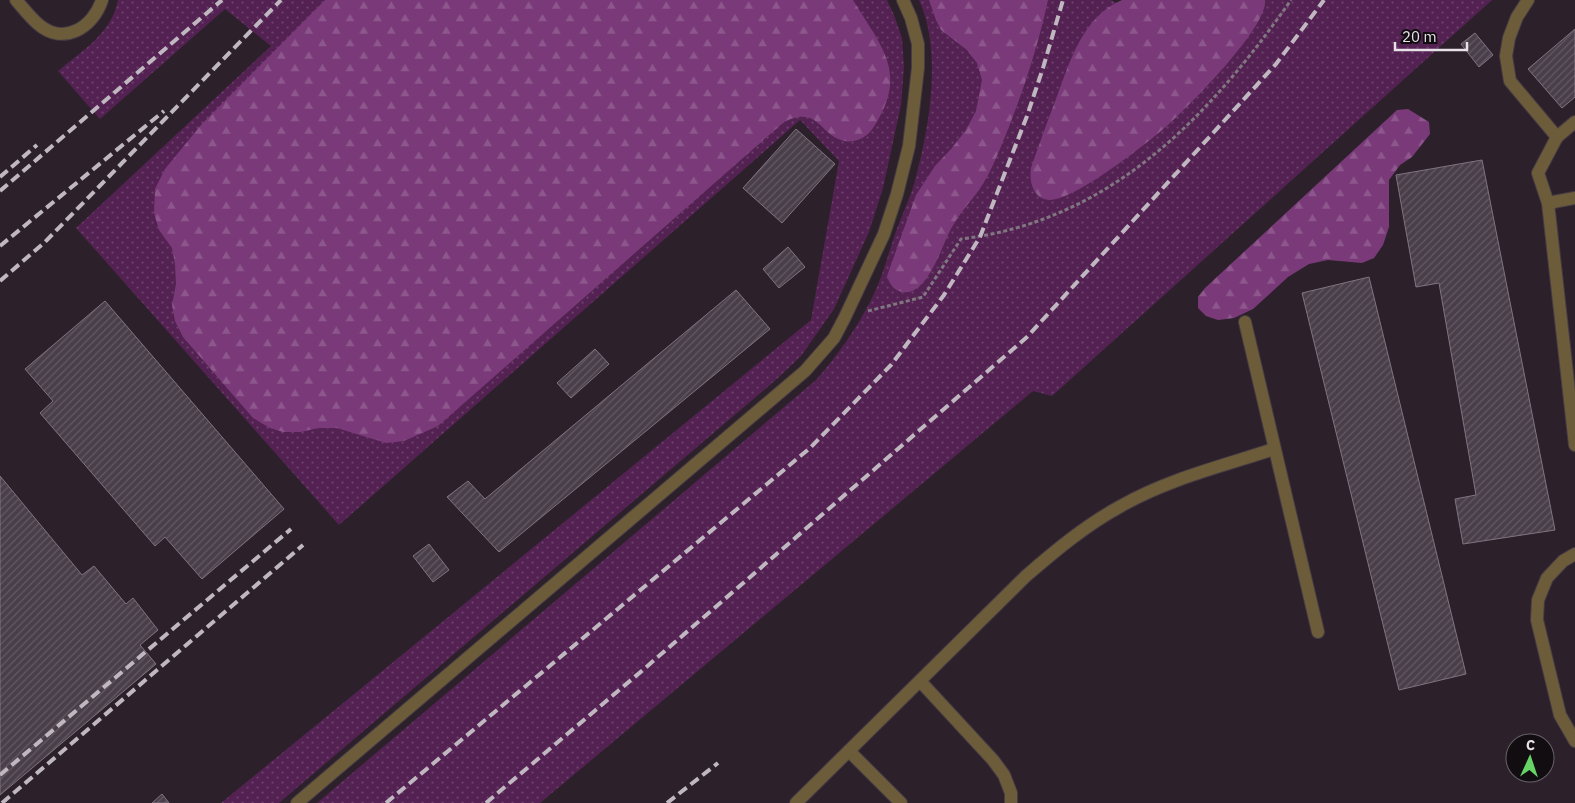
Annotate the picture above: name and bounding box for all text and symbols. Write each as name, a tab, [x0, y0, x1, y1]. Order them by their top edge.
scale bar	[1395, 20, 1468, 52]
text: 20 m	[1402, 27, 1437, 46]
north arrow	[1505, 733, 1555, 783]
text: С	[1526, 736, 1536, 754]

